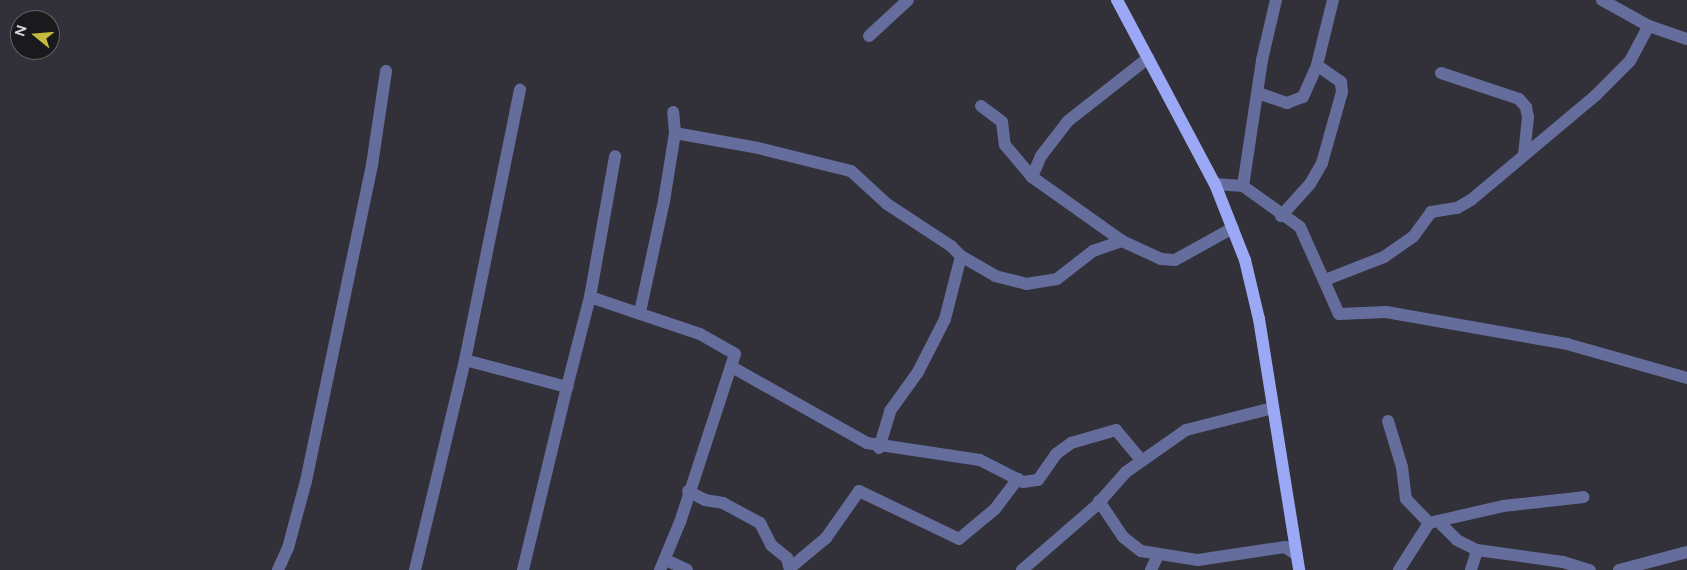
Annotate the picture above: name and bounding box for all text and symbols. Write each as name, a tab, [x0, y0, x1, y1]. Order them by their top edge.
north arrow	[10, 10, 60, 60]
text: N	[11, 23, 31, 38]

